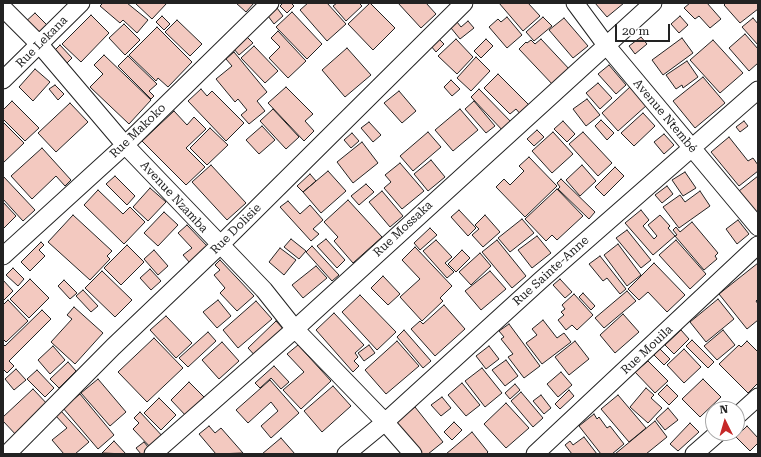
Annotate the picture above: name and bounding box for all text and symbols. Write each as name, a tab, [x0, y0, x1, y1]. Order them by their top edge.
street label: Rue Lekana	[13, 13, 71, 71]
scale bar	[617, 16, 672, 42]
text: 20 m	[622, 24, 649, 38]
street label: Avenue Ntembé	[630, 76, 700, 156]
street label: Rue Makoko	[107, 101, 169, 161]
street label: Avenue Nzamba	[137, 158, 211, 236]
street label: Rue Mossaka	[371, 198, 435, 260]
street label: Rue Dolisie	[208, 201, 264, 257]
street label: Rue Sainte-Anne	[510, 233, 592, 309]
street label: Rue Mouila	[618, 322, 676, 378]
north arrow	[705, 401, 745, 441]
text: N	[719, 403, 729, 416]

